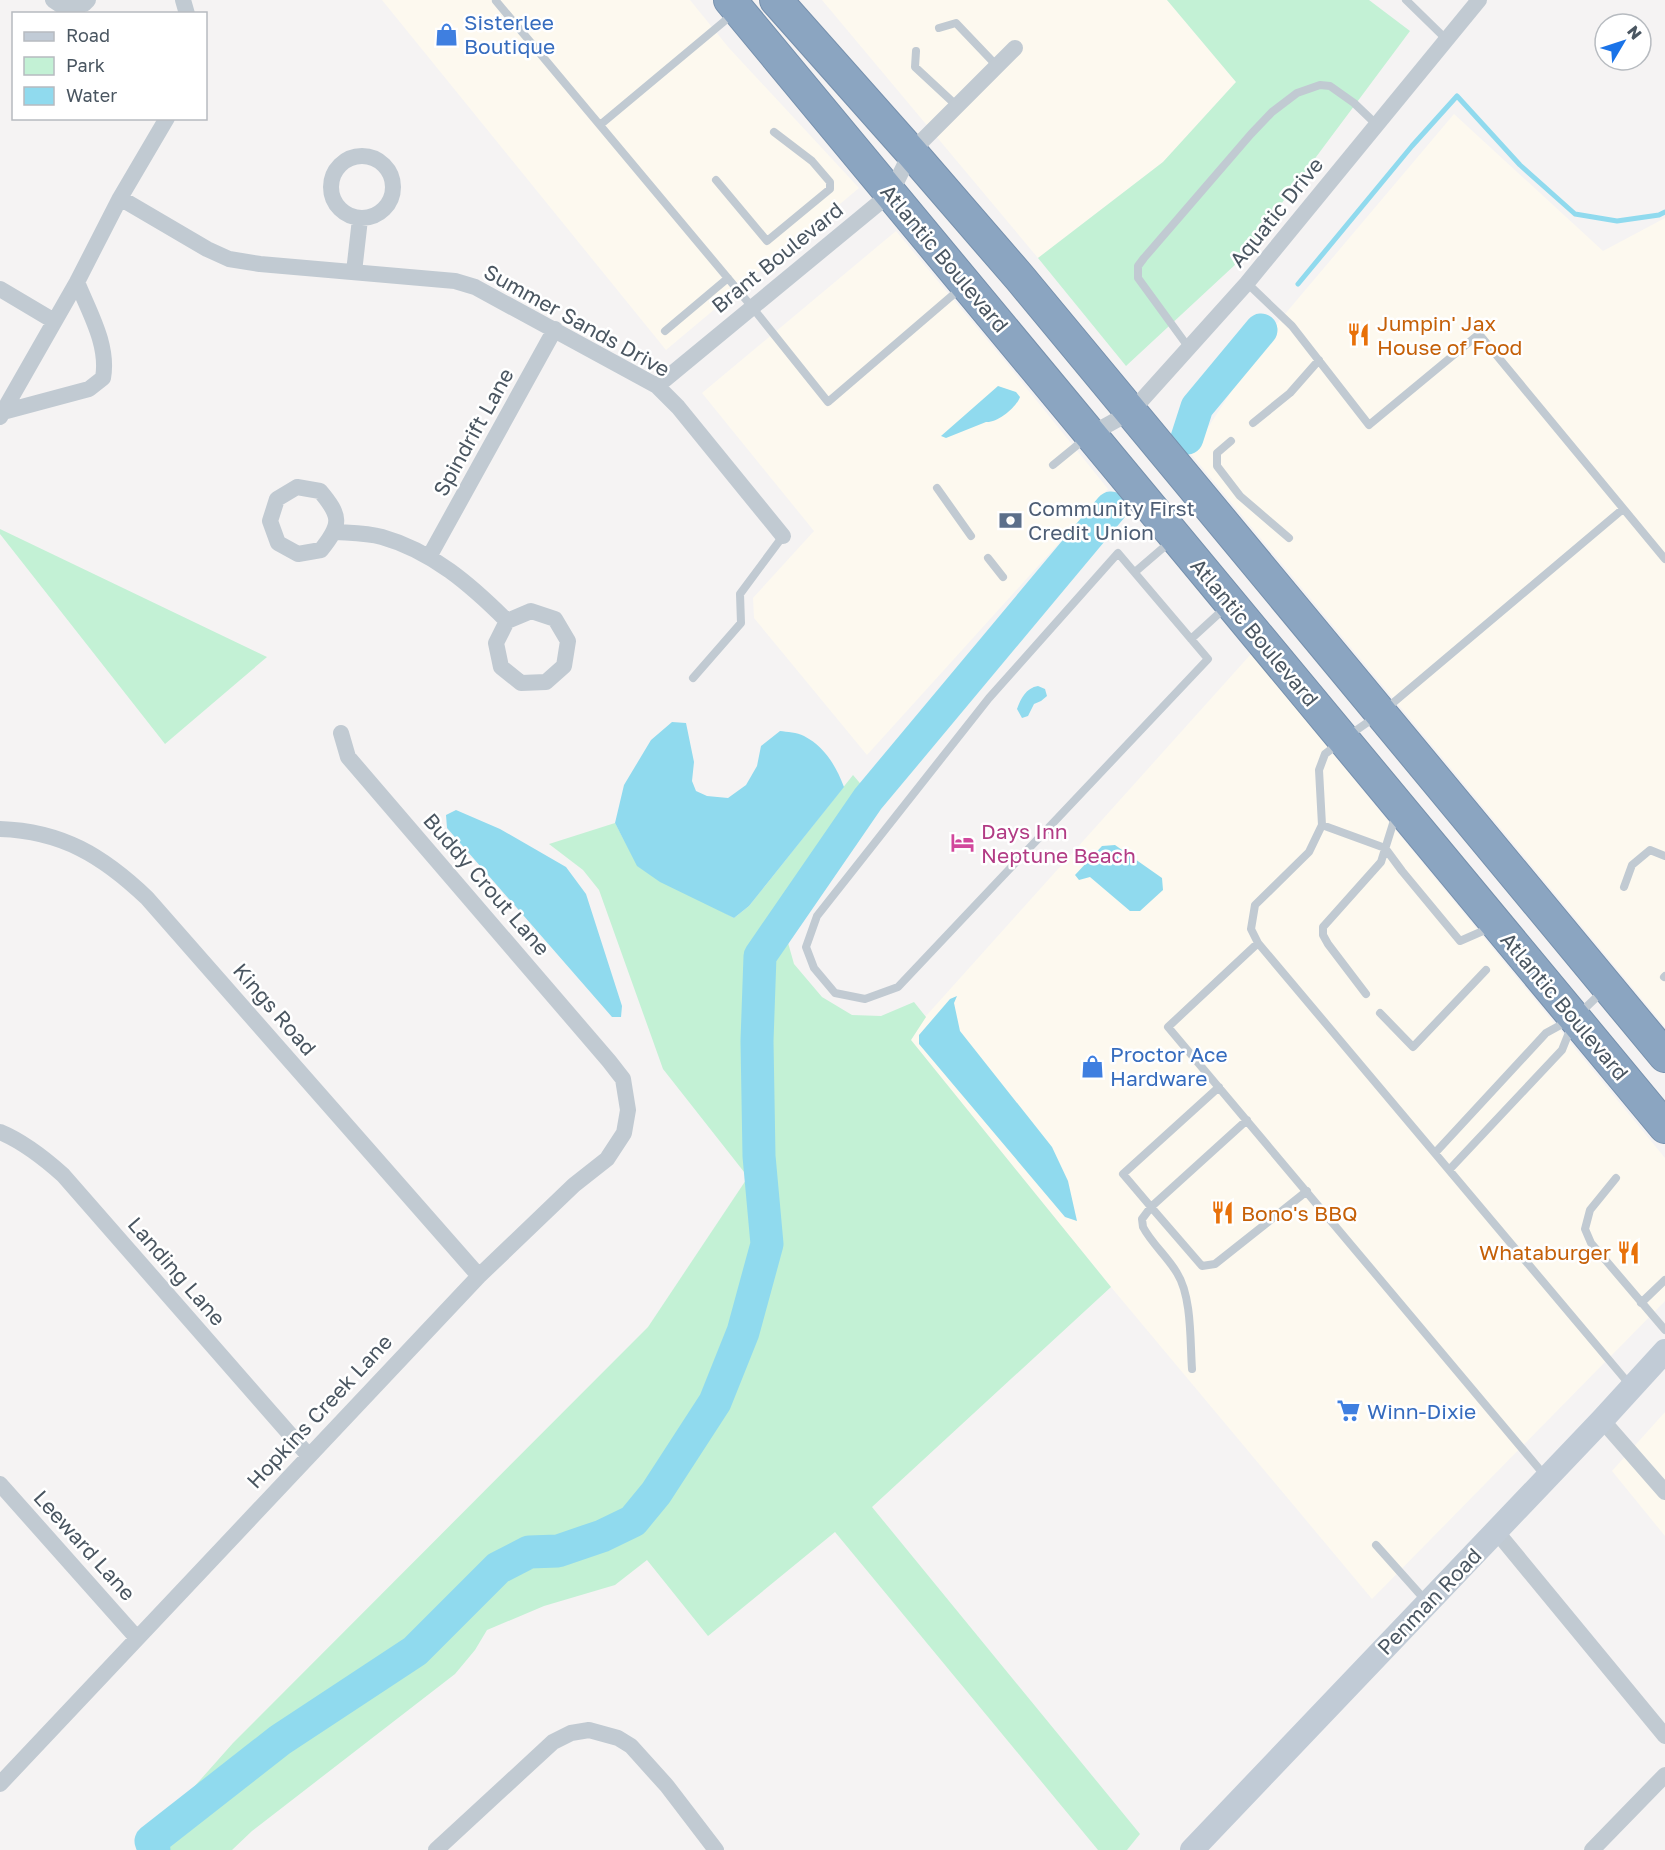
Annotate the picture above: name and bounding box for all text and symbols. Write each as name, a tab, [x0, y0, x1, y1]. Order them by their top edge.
place label: Sisterlee Boutique	[464, 9, 555, 59]
legend	[12, 12, 207, 120]
north arrow	[1593, 12, 1653, 72]
shop icon: Sisterlee Boutique	[433, 21, 459, 47]
text: N	[1623, 22, 1646, 44]
text: Road	[66, 24, 110, 46]
text: Park	[66, 54, 105, 76]
text: Water	[66, 84, 117, 106]
street label: Aquatic Drive	[1224, 152, 1328, 272]
street label: Atlantic Boulevard	[876, 179, 1014, 337]
street label: Brant Boulevard	[706, 196, 848, 318]
street label: Summer Sands Drive	[480, 258, 674, 382]
place label: Jumpin' Jax House of Food	[1377, 310, 1523, 360]
restaurant icon: Jumpin' Jax House of Food	[1346, 322, 1372, 348]
street label: Spindrift Lane	[427, 363, 519, 501]
place label: Community First Credit Union	[1028, 495, 1195, 545]
bank icon: Community First Credit Union	[997, 507, 1023, 533]
street label: Atlantic Boulevard	[1186, 553, 1324, 711]
street label: Buddy Crout Lane	[418, 808, 556, 960]
place label: Days Inn Neptune Beach	[981, 818, 1136, 868]
hotel icon: Days Inn Neptune Beach	[950, 830, 976, 856]
street label: Atlantic Boulevard	[1496, 927, 1634, 1085]
street label: Kings Road	[228, 958, 322, 1060]
place label: Proctor Ace Hardware	[1110, 1041, 1228, 1091]
shop icon: Proctor Ace Hardware	[1079, 1053, 1105, 1079]
restaurant icon: Bono's BBQ	[1210, 1200, 1236, 1226]
place label: Bono's BBQ	[1241, 1200, 1358, 1226]
street label: Landing Lane	[123, 1211, 231, 1331]
place label: Whataburger	[1479, 1239, 1611, 1265]
restaurant icon: Whataburger	[1616, 1239, 1642, 1265]
street label: Hopkins Creek Lane	[241, 1329, 397, 1493]
supermarket icon: Winn-Dixie	[1336, 1398, 1362, 1424]
place label: Winn-Dixie	[1367, 1398, 1476, 1424]
street label: Leeward Lane	[29, 1484, 141, 1606]
street label: Penman Road	[1371, 1542, 1487, 1660]

